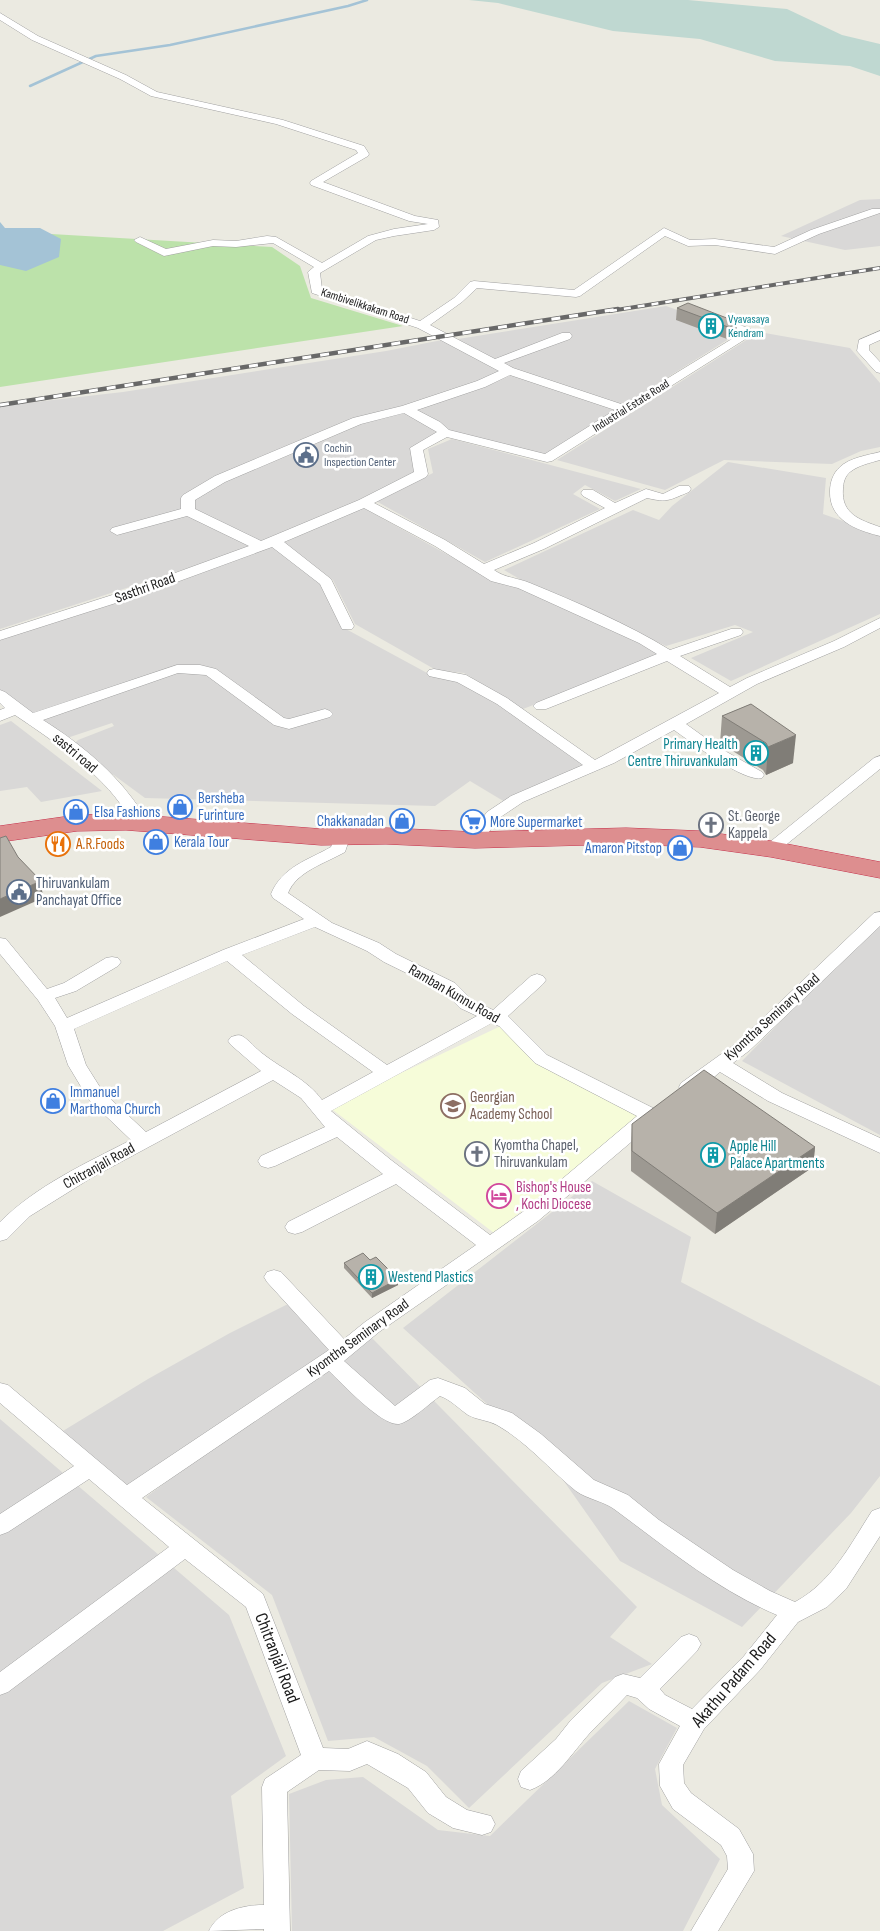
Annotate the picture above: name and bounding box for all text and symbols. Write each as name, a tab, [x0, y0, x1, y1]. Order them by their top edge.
street label: Kambivelikkakam Road	[319, 285, 411, 327]
place label: Vyavasaya Kendram	[728, 312, 770, 341]
building icon: Vyavasaya Kendram	[698, 313, 724, 339]
street label: Industrial Estate Road	[590, 376, 672, 436]
place label: Cochin Inspection Center	[324, 441, 396, 470]
public building icon: Cochin Inspection Center	[293, 442, 319, 468]
street label: Sasthri Road	[112, 568, 178, 608]
street label: sastri road	[49, 729, 101, 777]
place label: Primary Health Centre Thiruvankulam	[628, 735, 738, 771]
building icon: Primary Health Centre Thiruvankulam	[743, 740, 769, 766]
place label: Bersheba Furinture	[198, 789, 245, 825]
shop icon: Bersheba Furinture	[167, 794, 193, 820]
shop icon: Elsa Fashions	[63, 799, 89, 825]
place label: Elsa Fashions	[94, 803, 160, 822]
place label: St. George Kappela	[728, 807, 780, 843]
shop icon: Chakkanadan	[389, 808, 415, 834]
supermarket icon: More Supermarket	[460, 809, 486, 835]
place label: Chakkanadan	[317, 812, 384, 831]
church icon: St. George Kappela	[698, 812, 724, 838]
place label: More Supermarket	[490, 813, 583, 832]
shop icon: Kerala Tour	[143, 829, 169, 855]
restaurant icon: A.R.Foods	[45, 831, 71, 857]
place label: Kerala Tour	[174, 833, 230, 852]
place label: A.R.Foods	[75, 835, 125, 854]
shop icon: Amaron Pitstop	[667, 835, 693, 861]
place label: Amaron Pitstop	[584, 839, 662, 858]
place label: Thiruvankulam Panchayat Office	[36, 874, 121, 910]
public building icon: Thiruvankulam Panchayat Office	[6, 879, 32, 905]
street label: Ramban Kunnu Road	[405, 960, 503, 1028]
street label: Kyomtha Seminary Road	[720, 969, 824, 1065]
place label: Immanuel Marthoma Church	[70, 1083, 161, 1119]
shop icon: Immanuel Marthoma Church	[40, 1088, 66, 1114]
place label: Georgian Academy School	[469, 1088, 552, 1124]
school or university icon: Georgian Academy School	[440, 1093, 466, 1119]
place label: Kyomtha Chapel, Thiruvankulam	[494, 1136, 579, 1172]
place label: Apple Hill Palace Apartments	[729, 1137, 825, 1173]
street label: Chitranjali Road	[60, 1139, 138, 1193]
church icon: Kyomtha Chapel, Thiruvankulam	[464, 1141, 490, 1167]
building icon: Apple Hill Palace Apartments	[700, 1142, 726, 1168]
place label: Bishop's House , Kochi Diocese	[516, 1178, 591, 1214]
hotel icon: Bishop's House , Kochi Diocese	[486, 1183, 512, 1209]
building icon: Westend Plastics	[358, 1264, 384, 1290]
place label: Westend Plastics	[388, 1268, 474, 1287]
street label: Kyomtha Seminary Road	[303, 1295, 413, 1381]
street label: Chitranjali Road	[250, 1610, 304, 1706]
street label: Akathu Padam Road	[687, 1628, 781, 1732]

